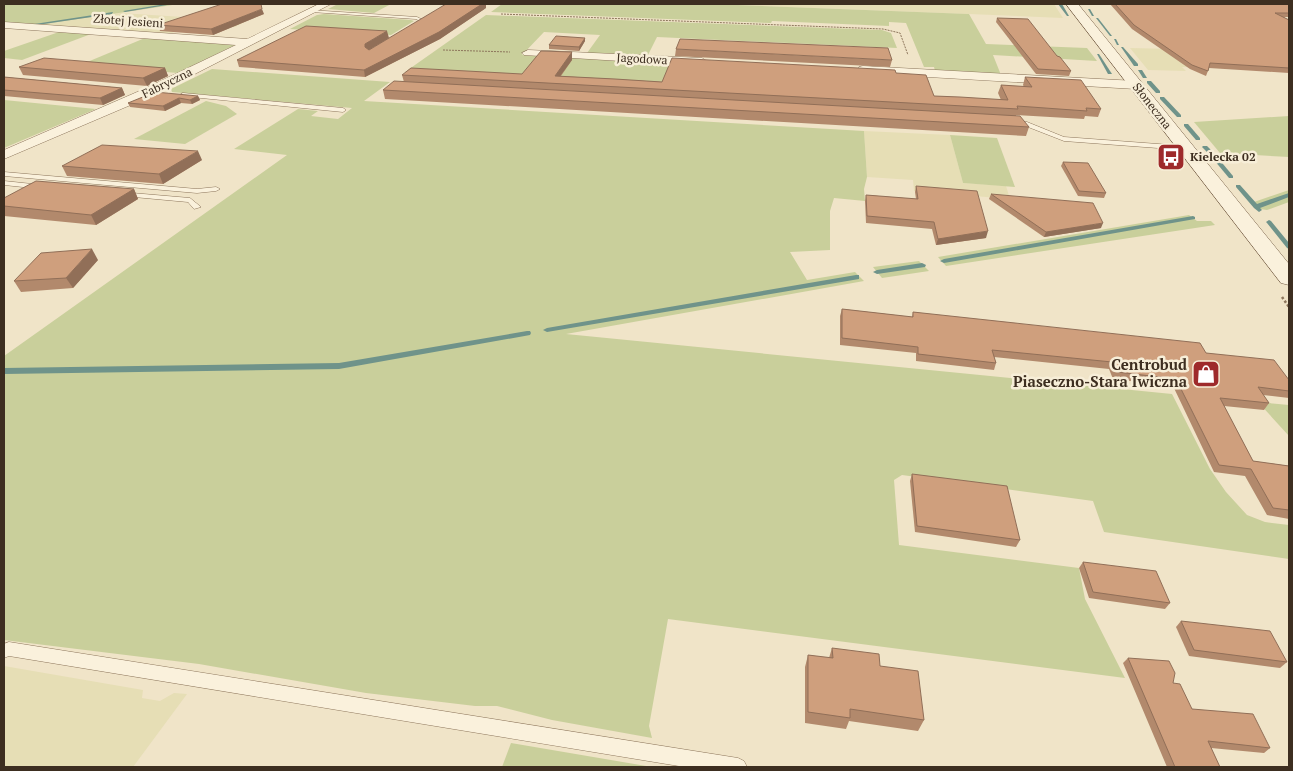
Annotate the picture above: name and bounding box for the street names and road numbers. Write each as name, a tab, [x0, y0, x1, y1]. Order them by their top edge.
street label: Złotej Jesieni	[92, 11, 164, 30]
street label: Jagodowa	[616, 50, 668, 67]
street label: Fabryczna	[139, 64, 194, 101]
street label: Słoneczna	[1130, 80, 1175, 132]

